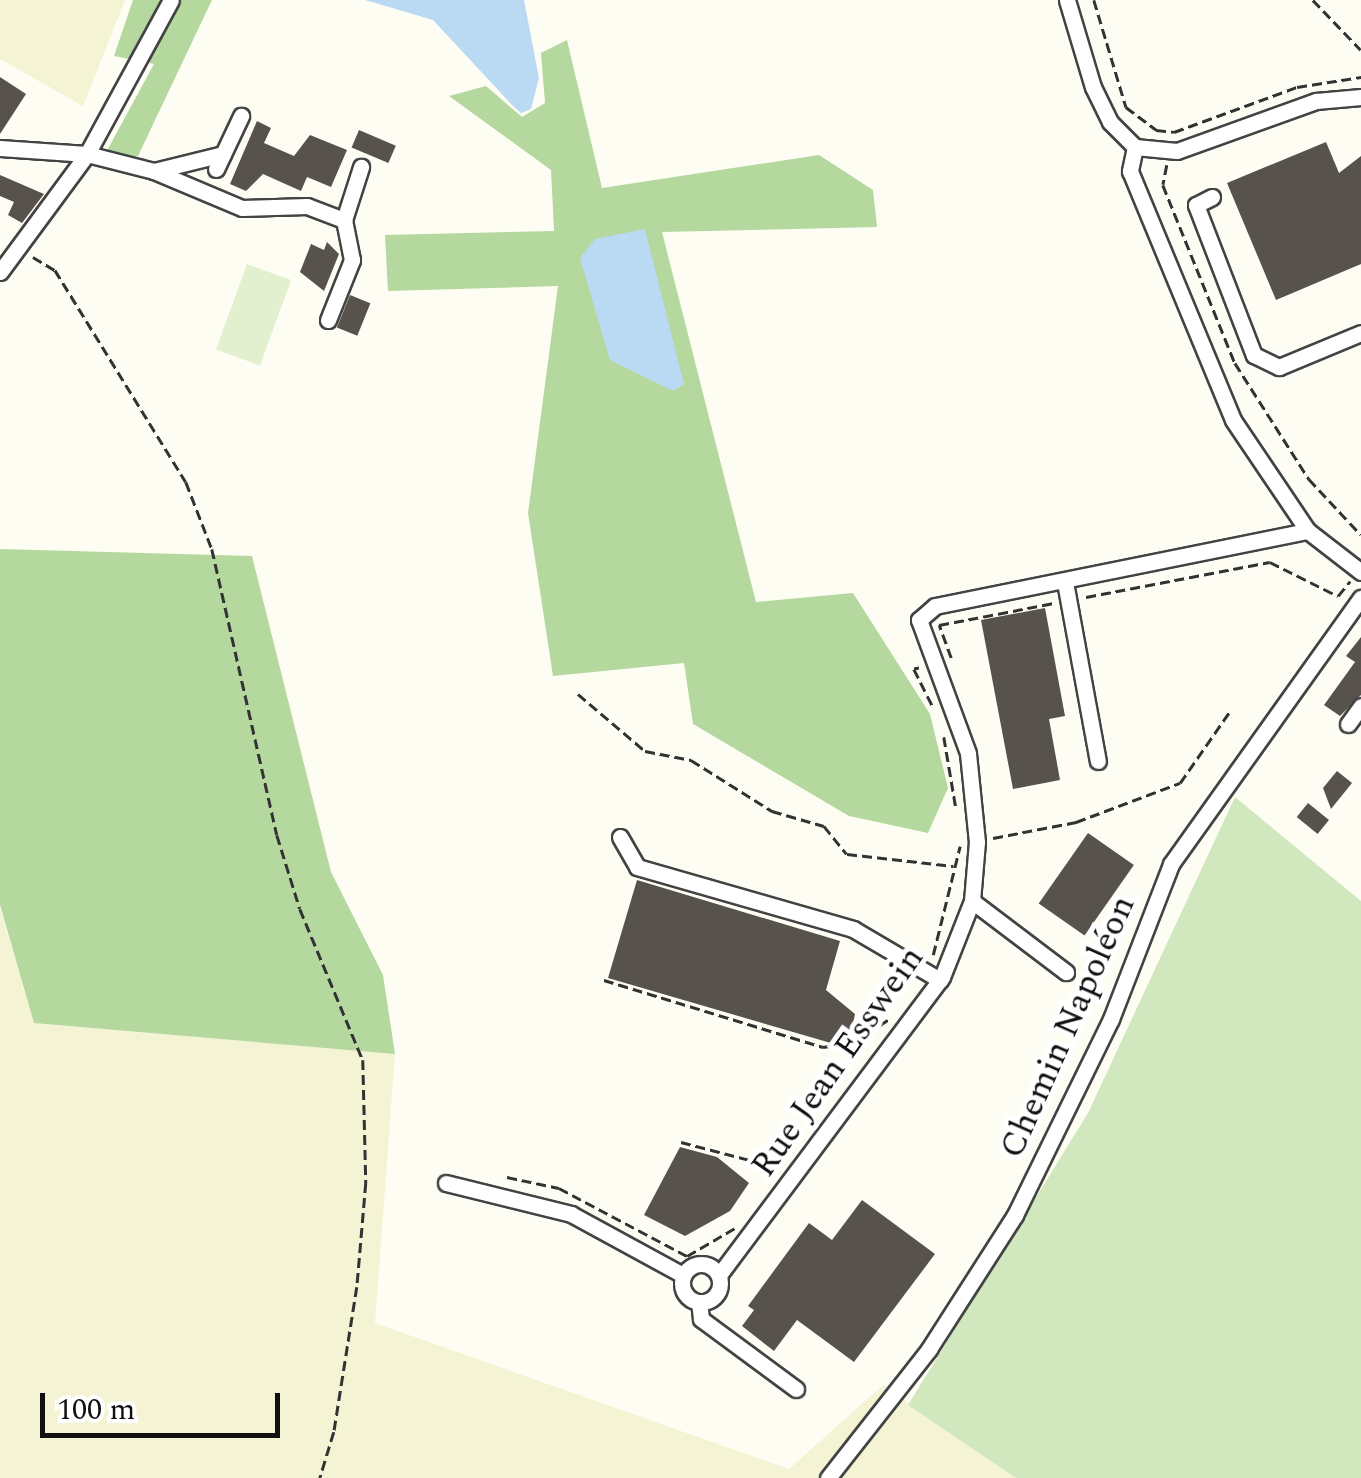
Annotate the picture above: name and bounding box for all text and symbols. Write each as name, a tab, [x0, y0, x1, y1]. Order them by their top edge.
street label: Chemin Napoléon	[991, 889, 1145, 1165]
street label: Rue Jean Esswein	[743, 939, 933, 1185]
scale bar	[45, 1373, 285, 1435]
text: 100 m	[57, 1387, 135, 1433]

